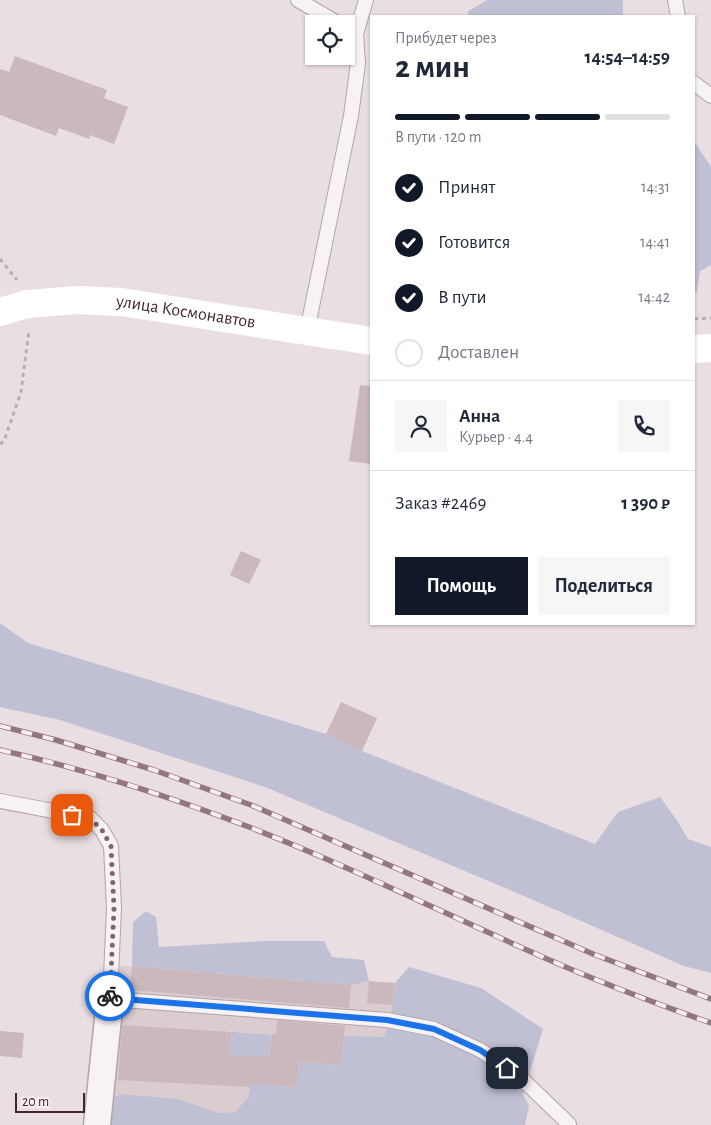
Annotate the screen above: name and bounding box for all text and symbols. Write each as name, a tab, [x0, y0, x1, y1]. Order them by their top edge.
map controls	[305, 15, 355, 65]
button: locate	[305, 15, 355, 65]
text: Прибудет через	[395, 30, 497, 46]
text: 14:54–14:59	[585, 48, 670, 67]
text: 2 мин	[395, 51, 470, 83]
text: В пути · 120 m	[395, 129, 482, 145]
icon: check	[395, 174, 423, 202]
text: Принят	[438, 178, 495, 197]
text: 14:31	[641, 179, 670, 195]
icon: check	[395, 229, 423, 257]
text: Готовится	[438, 233, 511, 252]
text: 14:41	[640, 234, 670, 250]
icon: check	[395, 284, 423, 312]
text: В пути	[438, 288, 487, 307]
text: 14:42	[638, 289, 670, 305]
street label: улица Космонавтов	[115, 293, 257, 332]
text: Доставлен	[438, 343, 519, 362]
button: person	[395, 400, 447, 452]
button: phone	[618, 400, 670, 452]
text: Анна	[459, 407, 500, 426]
text: Курьер · 4.4	[459, 429, 533, 445]
text: Заказ #2469	[395, 494, 486, 513]
text: 1 390 ₽	[621, 494, 670, 513]
button: Помощь	[395, 557, 528, 615]
button: Поделиться	[538, 557, 670, 615]
pin	[51, 794, 93, 836]
icon: bag	[58, 801, 86, 829]
courier	[85, 971, 135, 1021]
icon: bike	[96, 982, 124, 1010]
pin	[486, 1047, 528, 1089]
icon: home	[493, 1054, 521, 1082]
scale bar	[15, 1090, 85, 1113]
text: 20 m	[22, 1095, 49, 1109]

